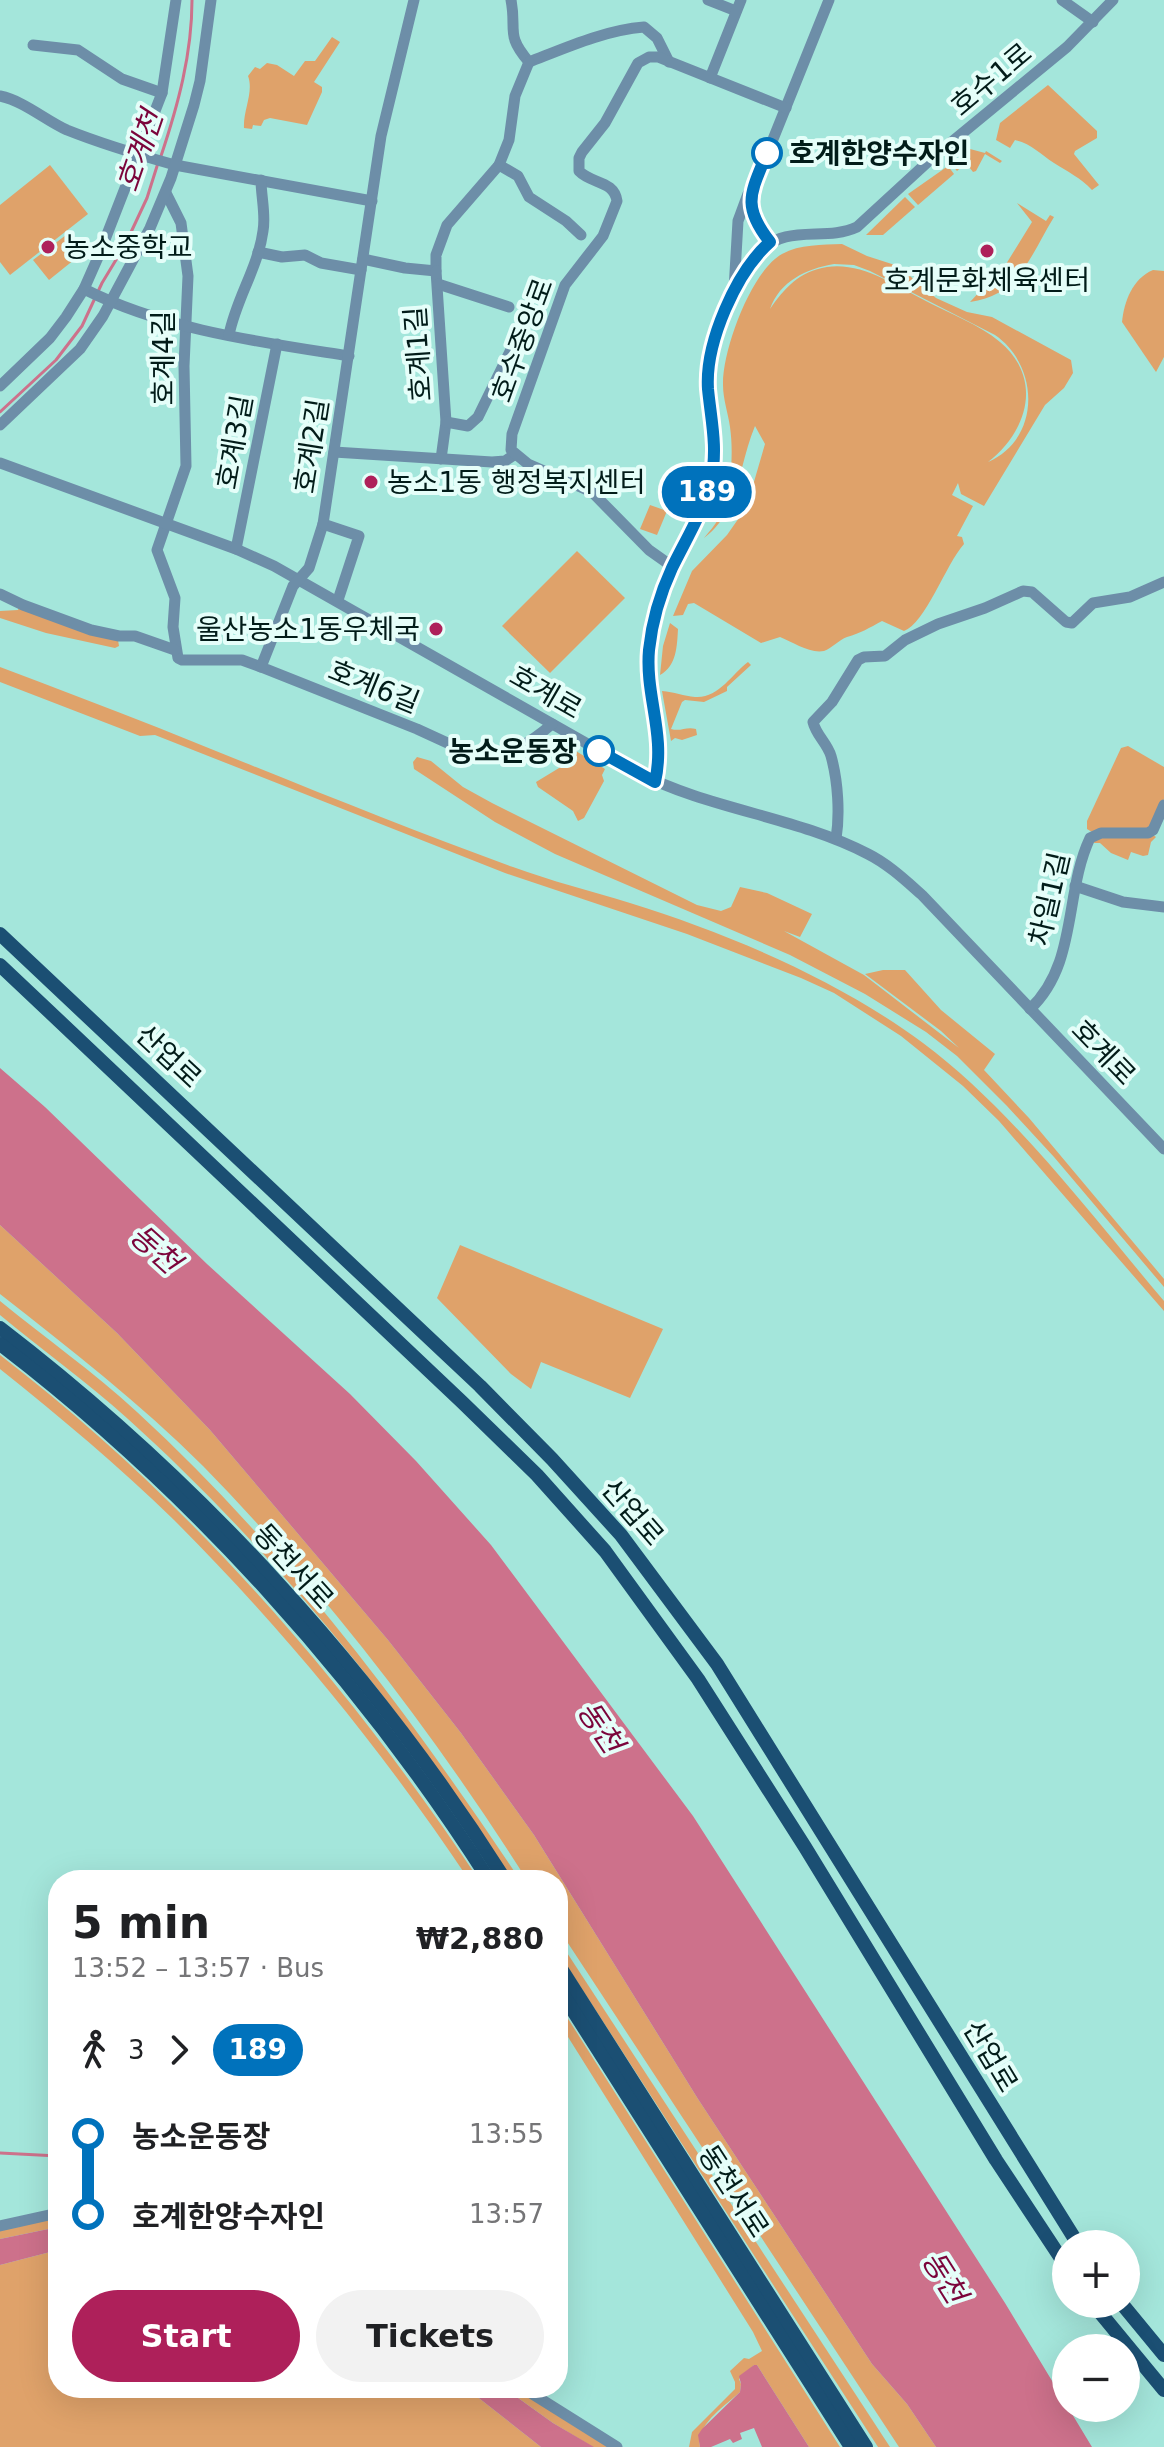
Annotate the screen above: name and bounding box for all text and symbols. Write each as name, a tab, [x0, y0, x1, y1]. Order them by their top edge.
street label: 호수1로	[944, 36, 1038, 123]
water label: 호계천	[110, 103, 171, 196]
place label: 호계한양수자인	[789, 137, 969, 170]
marker: 호계한양수자인	[752, 138, 782, 168]
place label: 농소중학교	[64, 231, 193, 264]
marker: 농소중학교	[39, 238, 57, 256]
marker: 호계문화체육센터	[978, 242, 996, 260]
place label: 호계문화체육센터	[884, 264, 1090, 297]
street label: 호수중앙로	[485, 274, 560, 406]
street label: 호계1길	[399, 305, 438, 403]
street label: 호계4길	[147, 310, 180, 406]
street label: 호계3길	[210, 392, 259, 492]
street label: 호계2길	[288, 397, 335, 496]
place label: 농소1동 행정복지센터	[387, 466, 646, 499]
line badge: 189	[661, 466, 753, 518]
marker: 농소1동 행정복지센터	[362, 473, 380, 491]
text: 189	[678, 475, 736, 508]
place label: 울산농소1동우체국	[196, 613, 420, 646]
marker: 울산농소1동우체국	[427, 620, 445, 638]
street label: 호계6길	[324, 653, 424, 720]
street label: 호계로	[504, 659, 587, 726]
place label: 농소운동장	[448, 735, 577, 768]
marker: 농소운동장	[584, 736, 614, 766]
street label: 차일1길	[1023, 849, 1076, 949]
street label: 호계로	[1065, 1013, 1142, 1092]
street label: 산업로	[129, 1018, 208, 1095]
water label: 동천	[123, 1217, 190, 1282]
street label: 산업로	[595, 1472, 670, 1552]
street label: 동천서로	[247, 1517, 340, 1616]
water label: 동천	[570, 1694, 632, 1762]
text: 5 min	[72, 1897, 210, 1948]
text: ₩2,880	[416, 1921, 544, 1956]
text: 13:52 – 13:57 · Bus	[72, 1953, 324, 1983]
street label: 산업로	[957, 2015, 1025, 2098]
icon: walk	[72, 2028, 116, 2072]
icon: forward	[157, 2028, 201, 2072]
text: 189	[229, 2033, 287, 2066]
text: 3	[128, 2035, 145, 2065]
text: 농소운동장	[132, 2119, 270, 2154]
text: 13:55	[469, 2119, 544, 2149]
street label: 동천서로	[692, 2139, 775, 2243]
text: 호계한양수자인	[132, 2199, 325, 2234]
text: 13:57	[469, 2199, 544, 2229]
map controls	[1052, 2230, 1140, 2422]
button: +	[1052, 2230, 1140, 2318]
water label: 동천	[915, 2244, 976, 2312]
button: Start	[72, 2290, 300, 2382]
button: Tickets	[316, 2290, 544, 2382]
button: −	[1052, 2334, 1140, 2422]

